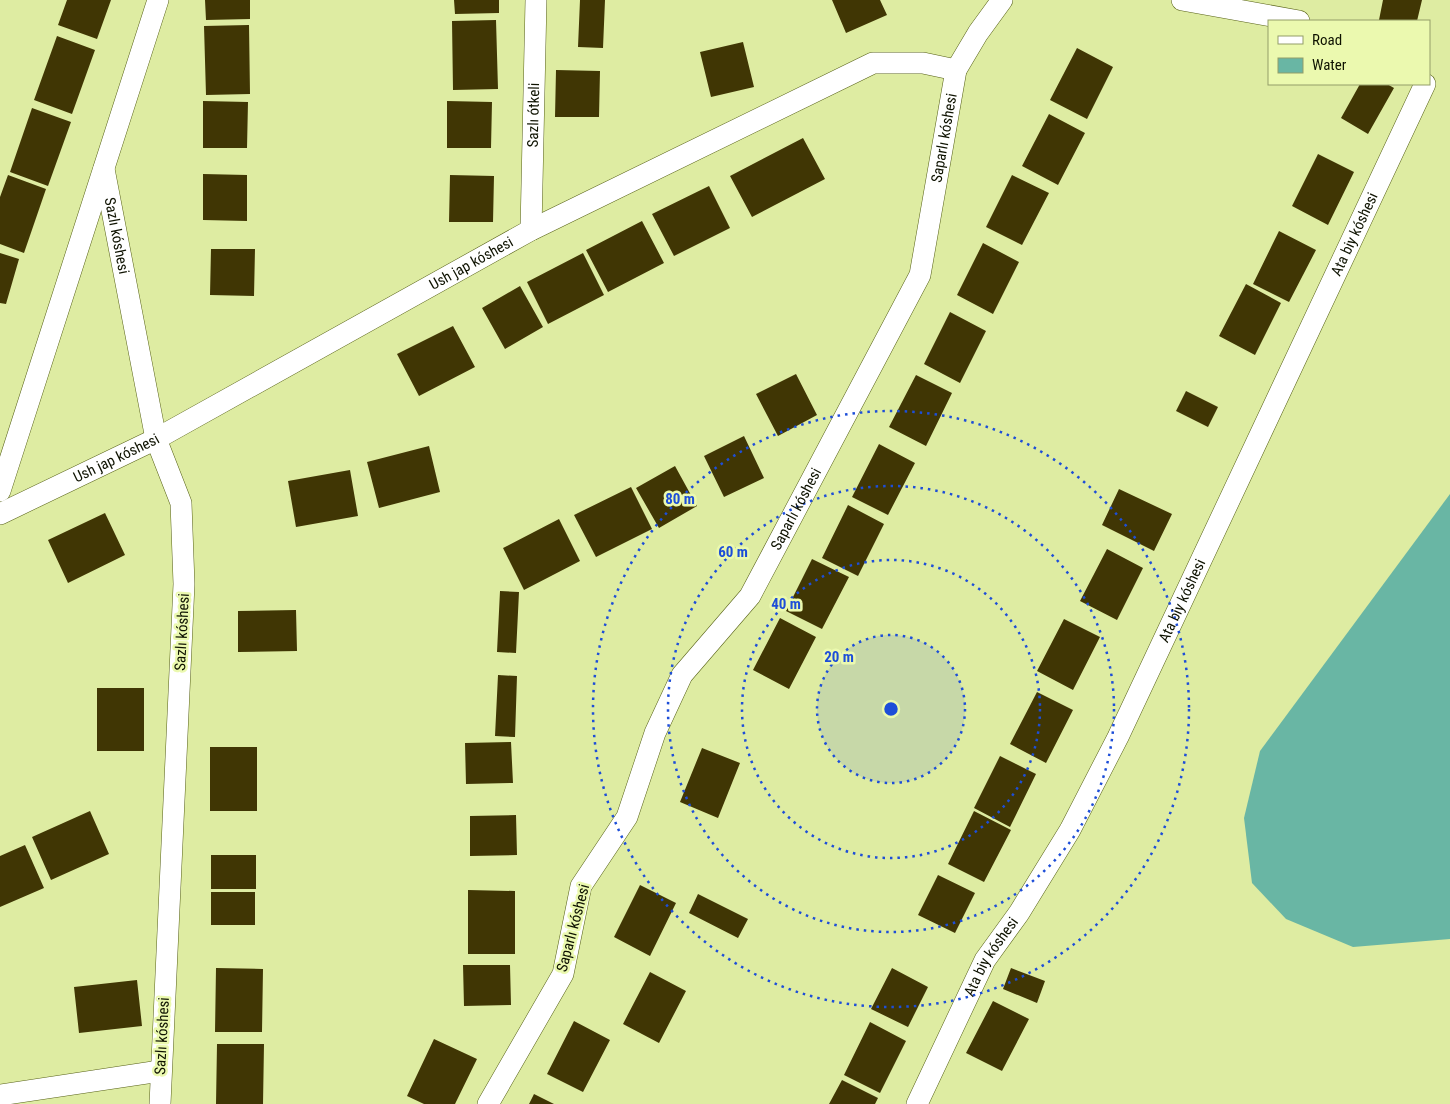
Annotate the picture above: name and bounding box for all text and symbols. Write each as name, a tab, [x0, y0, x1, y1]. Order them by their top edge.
legend	[1268, 20, 1430, 85]
text: Road	[1312, 31, 1342, 49]
text: Water	[1312, 56, 1347, 74]
street label: Sazlı ótkeli	[524, 83, 543, 147]
street label: Saparlı kóshesi	[927, 92, 961, 184]
street label: Ata biy kóshesi	[1327, 190, 1382, 279]
street label: Sazlı kóshesi	[101, 196, 133, 276]
street label: Ush jap kóshesi	[426, 233, 516, 294]
street label: Ush jap kóshesi	[70, 430, 163, 486]
street label: Saparlı kóshesi	[767, 465, 825, 553]
text: 80 m	[665, 490, 695, 508]
text: 60 m	[718, 543, 748, 561]
street label: Ata biy kóshesi	[1155, 556, 1209, 645]
street label: Sazlı kóshesi	[171, 593, 193, 671]
text: 40 m	[771, 595, 801, 613]
text: 20 m	[824, 648, 854, 666]
centre of rings	[882, 700, 900, 718]
street label: Saparlı kóshesi	[553, 882, 593, 974]
street label: Ata biy kóshesi	[960, 914, 1022, 999]
street label: Sazlı kóshesi	[151, 997, 173, 1075]

